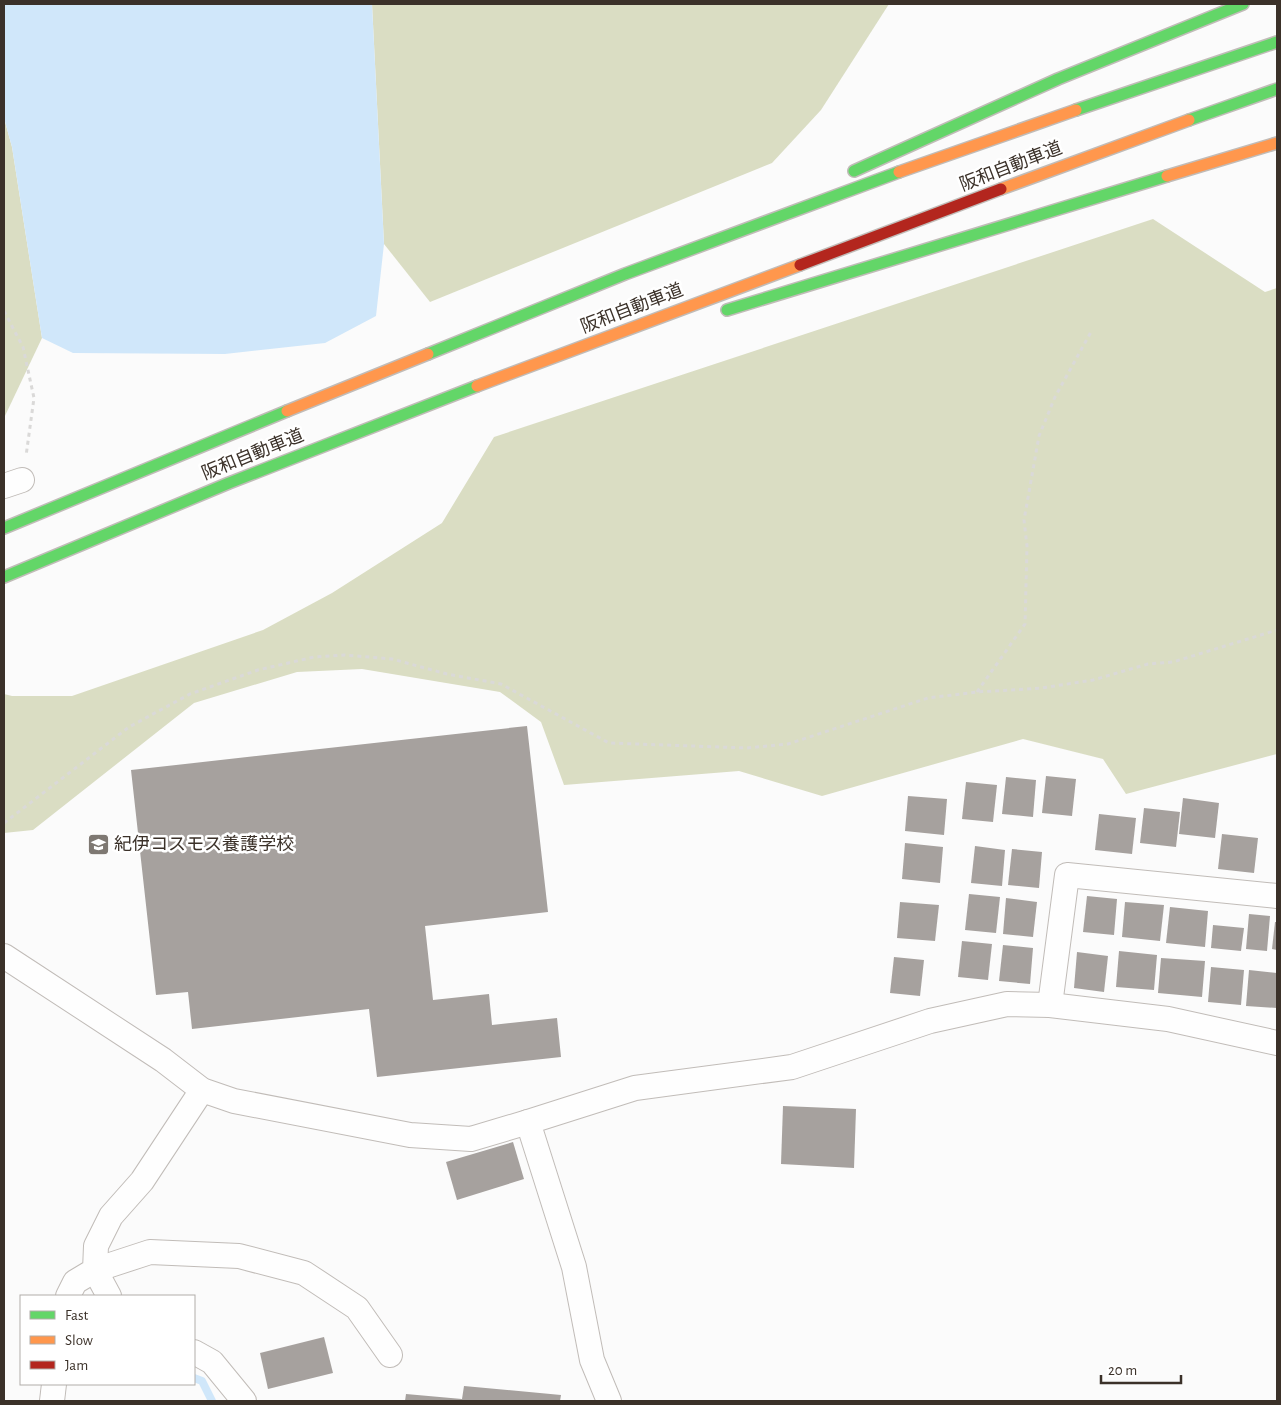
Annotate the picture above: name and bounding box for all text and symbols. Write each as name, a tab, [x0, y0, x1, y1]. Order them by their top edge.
street label: 阪和自動車道	[957, 137, 1065, 195]
street label: 阪和自動車道	[578, 279, 686, 337]
street label: 阪和自動車道	[199, 425, 306, 484]
school or university icon: 紀伊コスモス養護学校	[86, 833, 110, 857]
place label: 紀伊コスモス養護学校	[114, 834, 294, 854]
legend	[20, 1295, 195, 1385]
text: Fast	[65, 1308, 89, 1323]
text: Slow	[65, 1333, 93, 1348]
scale bar	[1101, 1352, 1181, 1384]
text: Jam	[65, 1358, 88, 1373]
text: 20 m	[1108, 1363, 1137, 1378]

